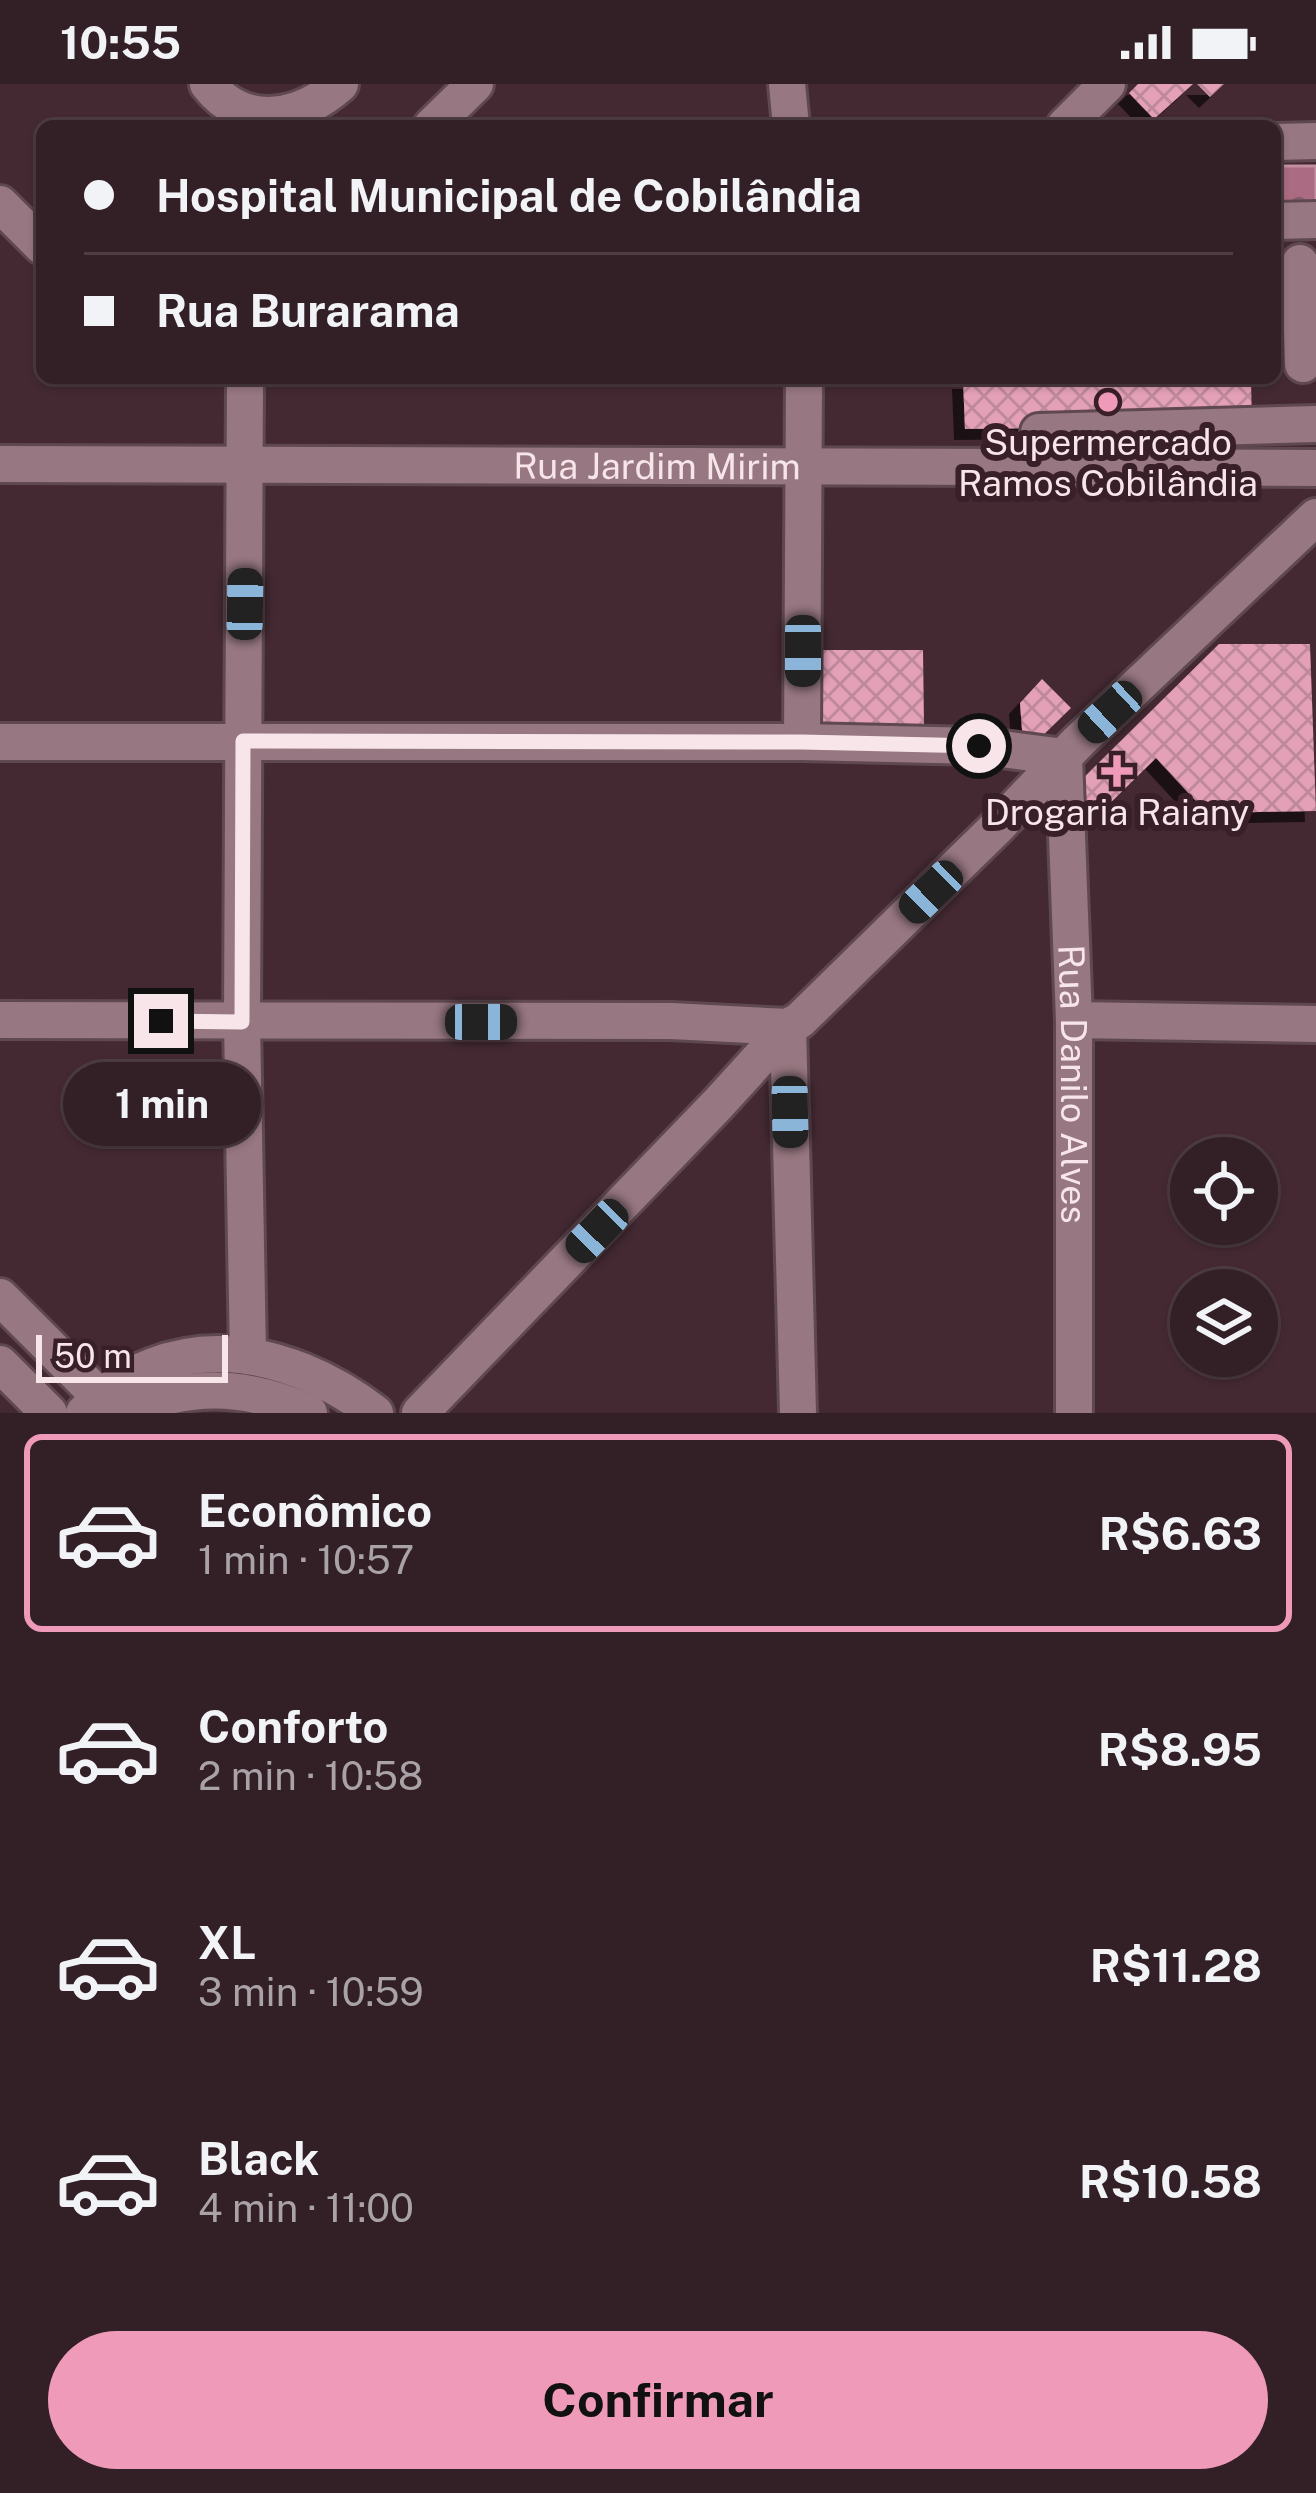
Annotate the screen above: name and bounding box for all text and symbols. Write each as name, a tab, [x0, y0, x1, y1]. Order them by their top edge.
text: 10:55	[60, 16, 181, 69]
text: Hospital Municipal de Cobilândia	[156, 169, 862, 222]
text: Rua Burarama	[156, 284, 460, 337]
marker: Supermercado Ramos Cobilândia	[1095, 389, 1121, 415]
place label: Supermercado Ramos Cobilândia	[958, 421, 1258, 504]
street label: Rua Jardim Mirim	[513, 445, 801, 487]
car	[226, 568, 264, 640]
car	[785, 615, 821, 687]
car	[1071, 674, 1149, 750]
route start	[952, 719, 1006, 773]
marker: Drogaria Raiany	[1104, 758, 1130, 784]
place label: Drogaria Raiany	[985, 791, 1249, 833]
car	[893, 854, 969, 930]
street label: Rua Danilo Alves	[1050, 944, 1095, 1224]
route end	[134, 994, 188, 1048]
car	[445, 1004, 517, 1040]
callout: 1 min	[62, 1063, 260, 1147]
car	[771, 1076, 809, 1148]
text: 1 min	[115, 1081, 209, 1127]
map controls	[1170, 1137, 1278, 1377]
button: locate	[1170, 1137, 1278, 1245]
car	[559, 1193, 635, 1269]
button: layers	[1170, 1269, 1278, 1377]
scale bar	[36, 1329, 228, 1382]
text: 50 m	[54, 1337, 132, 1375]
icon: car	[54, 1479, 162, 1587]
text: Econômico	[198, 1484, 432, 1537]
text: R$6.63	[1099, 1507, 1262, 1560]
text: 1 min · 10:57	[198, 1537, 414, 1583]
icon: car	[54, 1695, 162, 1803]
text: Conforto	[198, 1700, 388, 1753]
text: R$8.95	[1098, 1723, 1262, 1776]
text: 2 min · 10:58	[198, 1753, 423, 1799]
icon: car	[54, 1911, 162, 2019]
text: XL	[198, 1916, 256, 1969]
text: R$11.28	[1090, 1939, 1262, 1992]
text: 3 min · 10:59	[198, 1969, 424, 2015]
icon: car	[54, 2127, 162, 2235]
text: Black	[198, 2132, 319, 2185]
text: R$10.58	[1079, 2155, 1262, 2208]
text: 4 min · 11:00	[198, 2185, 414, 2231]
button: Confirmar	[48, 2331, 1268, 2469]

